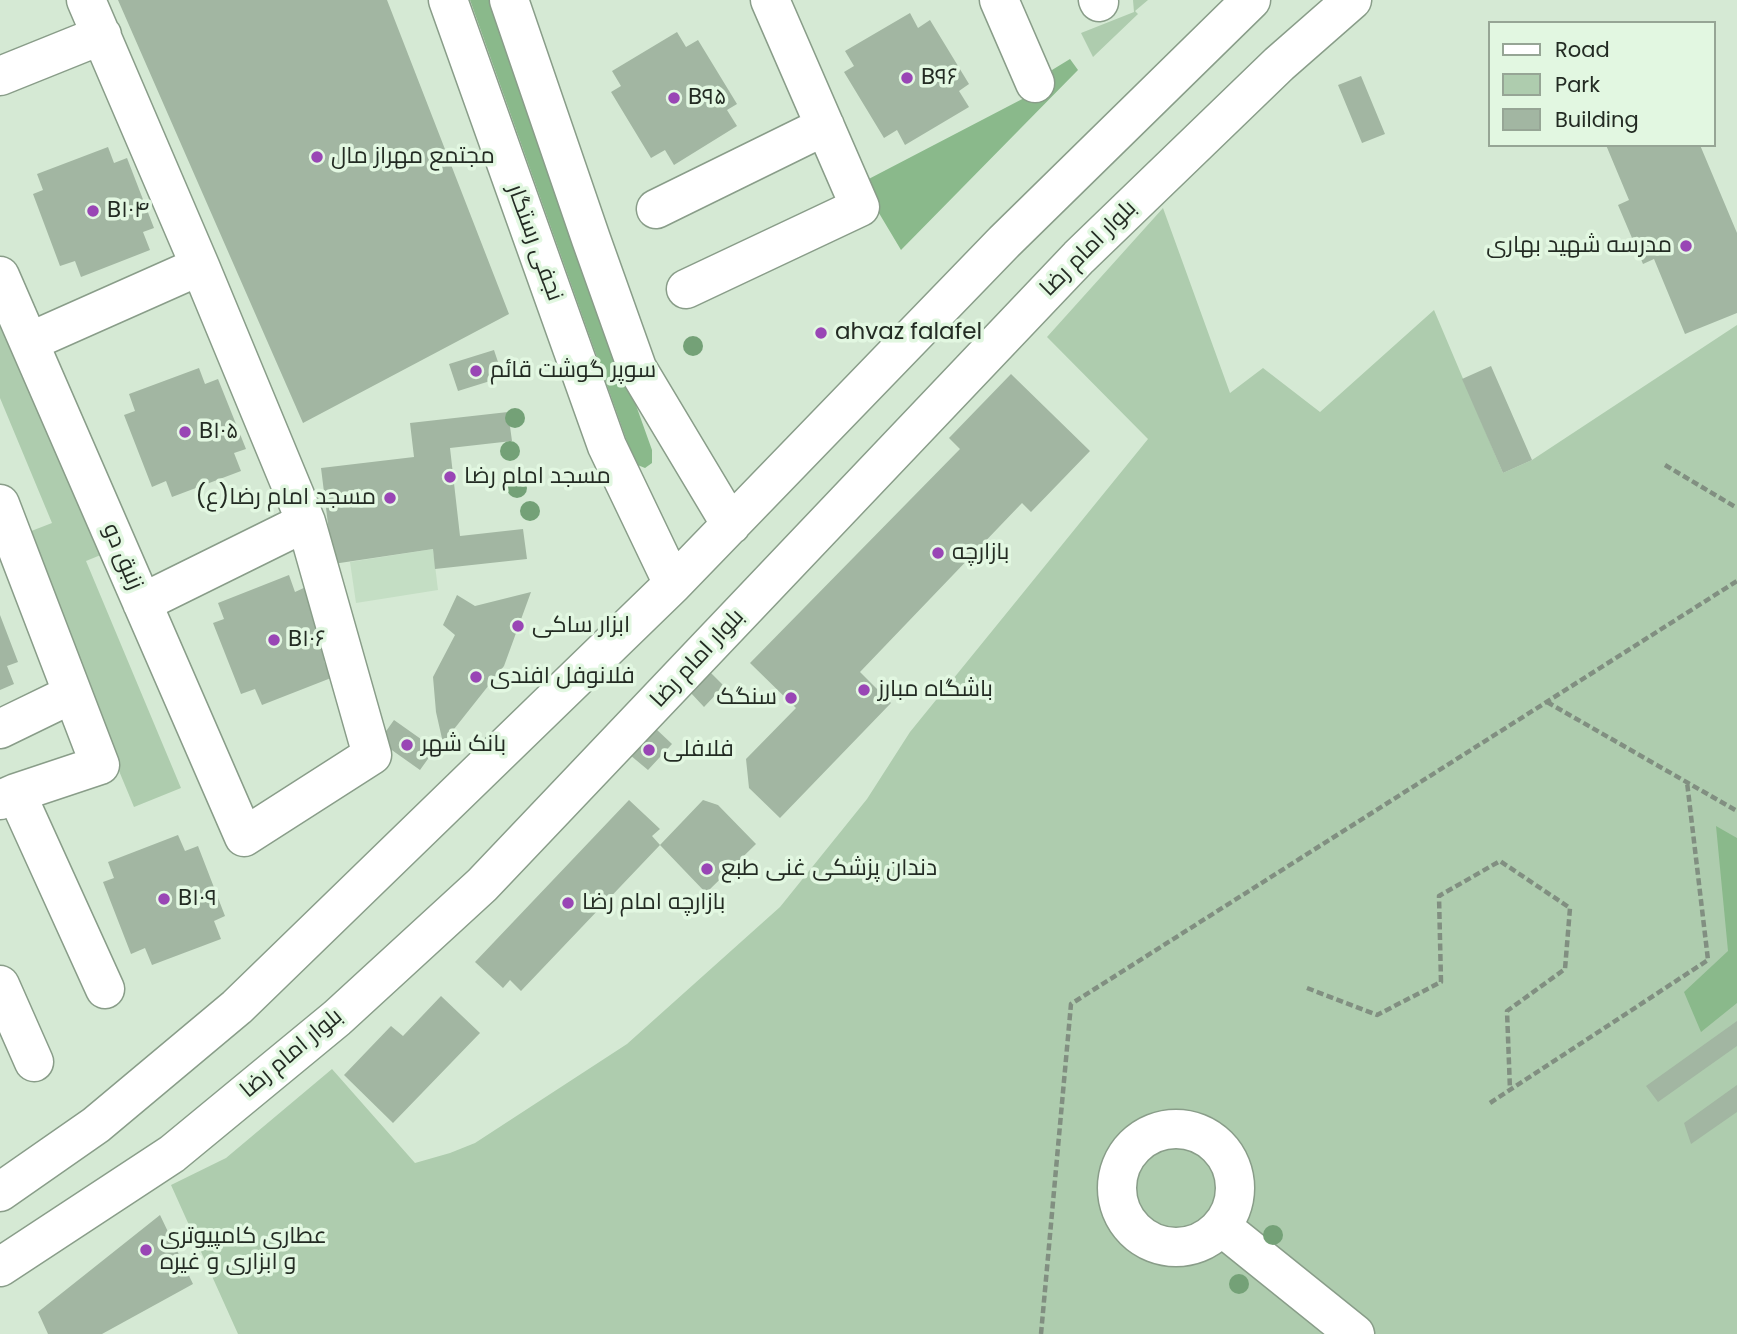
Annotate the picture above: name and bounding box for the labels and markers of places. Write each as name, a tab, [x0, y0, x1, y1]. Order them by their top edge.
place label: B۹۶	[921, 64, 958, 92]
marker: B۹۶	[899, 70, 915, 86]
place label: B۹۵	[688, 84, 727, 112]
marker: B۹۵	[666, 90, 682, 106]
place label: مجتمع مهراز مال	[331, 143, 495, 171]
marker: مجتمع مهراز مال	[309, 149, 325, 165]
place label: B۱۰۴	[107, 197, 149, 225]
marker: B۱۰۴	[85, 203, 101, 219]
place label: مدرسه شهید بهاری	[1486, 232, 1672, 260]
marker: مدرسه شهید بهاری	[1678, 238, 1694, 254]
place label: ahvaz falafel	[835, 319, 982, 347]
marker: ahvaz falafel	[813, 325, 829, 341]
place label: سوپر گوشت قائم	[490, 357, 656, 385]
marker: سوپر گوشت قائم	[468, 363, 484, 379]
place label: B۱۰۵	[199, 418, 239, 446]
marker: B۱۰۵	[177, 424, 193, 440]
place label: مسجد امام رضا	[464, 463, 611, 491]
marker: مسجد امام رضا	[442, 469, 458, 485]
place label: مسجد امام رضا(ع)	[196, 484, 376, 512]
marker: مسجد امام رضا(ع)	[382, 490, 398, 506]
place label: بازارچه	[952, 539, 1009, 567]
marker: بازارچه	[930, 545, 946, 561]
place label: ابزار ساکی	[532, 612, 630, 640]
marker: ابزار ساکی	[510, 618, 526, 634]
place label: B۱۰۶	[288, 626, 326, 654]
marker: B۱۰۶	[266, 632, 282, 648]
place label: فلانوفل افندی	[490, 663, 635, 691]
marker: فلانوفل افندی	[468, 669, 484, 685]
place label: باشگاه مبارز	[878, 676, 993, 704]
marker: باشگاه مبارز	[856, 682, 872, 698]
place label: سنگک	[716, 684, 777, 712]
marker: سنگک	[783, 690, 799, 706]
place label: بانک شهر	[421, 731, 506, 759]
place label: فلافلی	[663, 736, 734, 764]
marker: بانک شهر	[399, 737, 415, 753]
marker: فلافلی	[641, 742, 657, 758]
place label: دندان پزشکی غنی طبع	[721, 855, 937, 883]
marker: دندان پزشکی غنی طبع	[699, 861, 715, 877]
place label: B۱۰۹	[178, 885, 217, 913]
place label: بازارچه امام رضا	[582, 889, 725, 917]
marker: B۱۰۹	[156, 891, 172, 907]
marker: بازارچه امام رضا	[560, 895, 576, 911]
place label: عطاری کامپیوتری و ابزاری و غیره	[160, 1223, 327, 1277]
marker: عطاری کامپیوتری و ابزاری و غیره	[138, 1242, 154, 1258]

